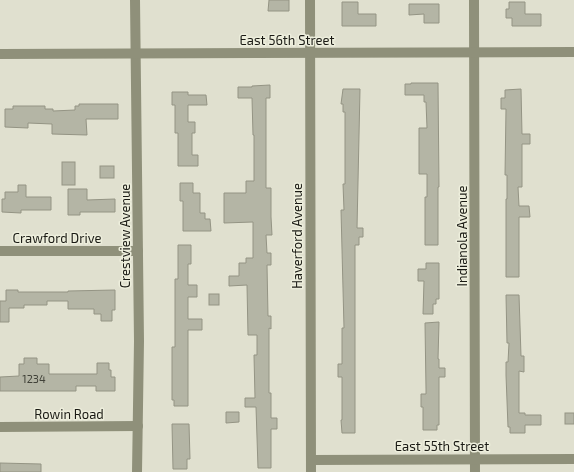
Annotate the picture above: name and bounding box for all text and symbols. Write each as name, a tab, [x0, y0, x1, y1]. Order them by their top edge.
street label: East 56th Street	[240, 32, 334, 48]
street label: Haverford Avenue	[289, 183, 305, 289]
street label: Crestview Avenue	[117, 184, 133, 288]
street label: Indianola Avenue	[454, 186, 470, 286]
street label: Crawford Drive	[13, 230, 102, 246]
house number: 1234	[22, 372, 46, 385]
street label: Rowin Road	[34, 406, 104, 422]
street label: East 55th Street	[395, 438, 489, 454]

